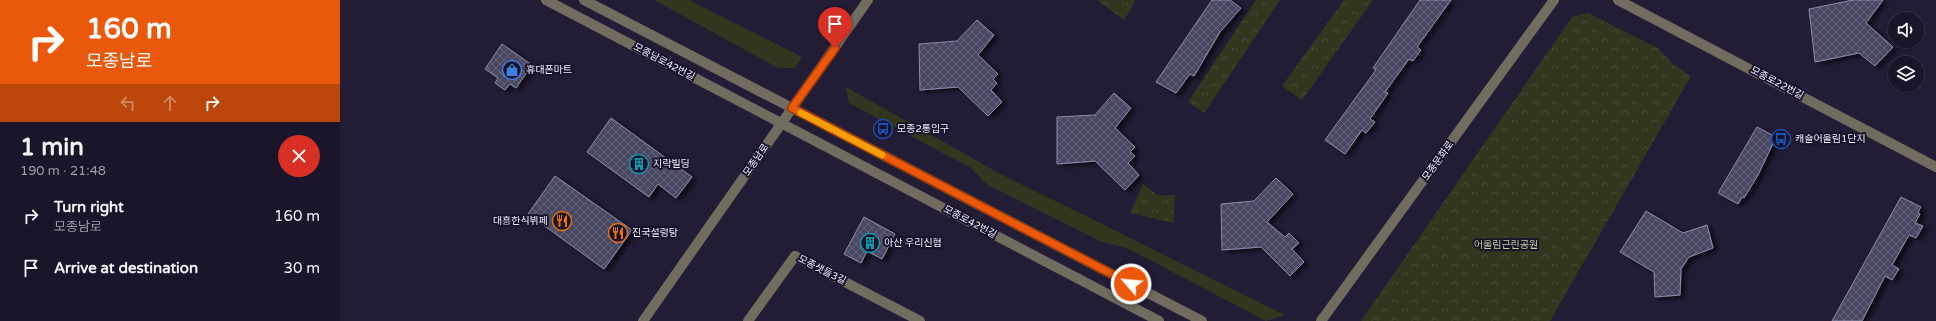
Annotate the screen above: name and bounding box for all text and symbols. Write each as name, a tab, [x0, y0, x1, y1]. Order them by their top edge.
pin	[818, 7.0, 852, 48]
text: 160 m	[86, 12, 172, 46]
map controls	[1888, 12, 1924, 92]
button: sound	[1888, 12, 1924, 48]
icon: arrive	[824, 13, 846, 35]
icon: right	[20, 16, 72, 68]
street label: 모종남로42번길	[631, 41, 697, 83]
text: 모종남로	[86, 50, 152, 72]
button: layers	[1888, 56, 1924, 92]
shop icon: 휴대폰마트	[501, 59, 523, 81]
place label: 휴대폰마트	[526, 64, 572, 76]
street label: 모종로22번길	[1748, 64, 1806, 102]
icon: left	[117, 92, 139, 114]
icon: ahead	[159, 92, 181, 114]
icon: right	[201, 92, 223, 114]
bus stop icon: 모종2통입구	[872, 118, 894, 140]
place label: 모종2통입구	[897, 123, 949, 135]
bus stop icon: 캐슬어울림1단지	[1770, 128, 1792, 150]
text: 1 min	[20, 133, 84, 162]
place label: 캐슬어울림1단지	[1795, 133, 1866, 145]
button: close	[278, 135, 320, 177]
street label: 모종문화로	[1420, 139, 1456, 183]
street label: 모종남로	[741, 141, 771, 179]
building icon: 지락빌딩	[628, 153, 650, 175]
place label: 지락빌딩	[653, 158, 690, 170]
text: 190 m · 21:48	[20, 163, 106, 179]
text: Turn right	[54, 198, 124, 216]
street label: 모종로42번길	[941, 203, 999, 241]
icon: right	[20, 205, 42, 227]
text: 160 m	[274, 207, 320, 225]
restaurant icon: 대흥한식뷔페	[551, 210, 573, 232]
place label: 대흥한식뷔페	[493, 215, 548, 227]
text: 모종남로	[54, 219, 102, 235]
restaurant icon: 진국설렁탕	[607, 222, 629, 244]
place label: 진국설렁탕	[632, 227, 678, 239]
building icon: 아산 우리신협	[859, 232, 881, 254]
place label: 아산 우리신협	[884, 237, 942, 249]
park label: 어울림근린공원	[1474, 239, 1538, 251]
street label: 모종샛들3길	[796, 253, 848, 287]
icon: arrive	[20, 257, 42, 279]
text: Arrive at destination	[54, 259, 198, 277]
text: 30 m	[283, 259, 320, 277]
position arrow	[1110, 263, 1152, 305]

